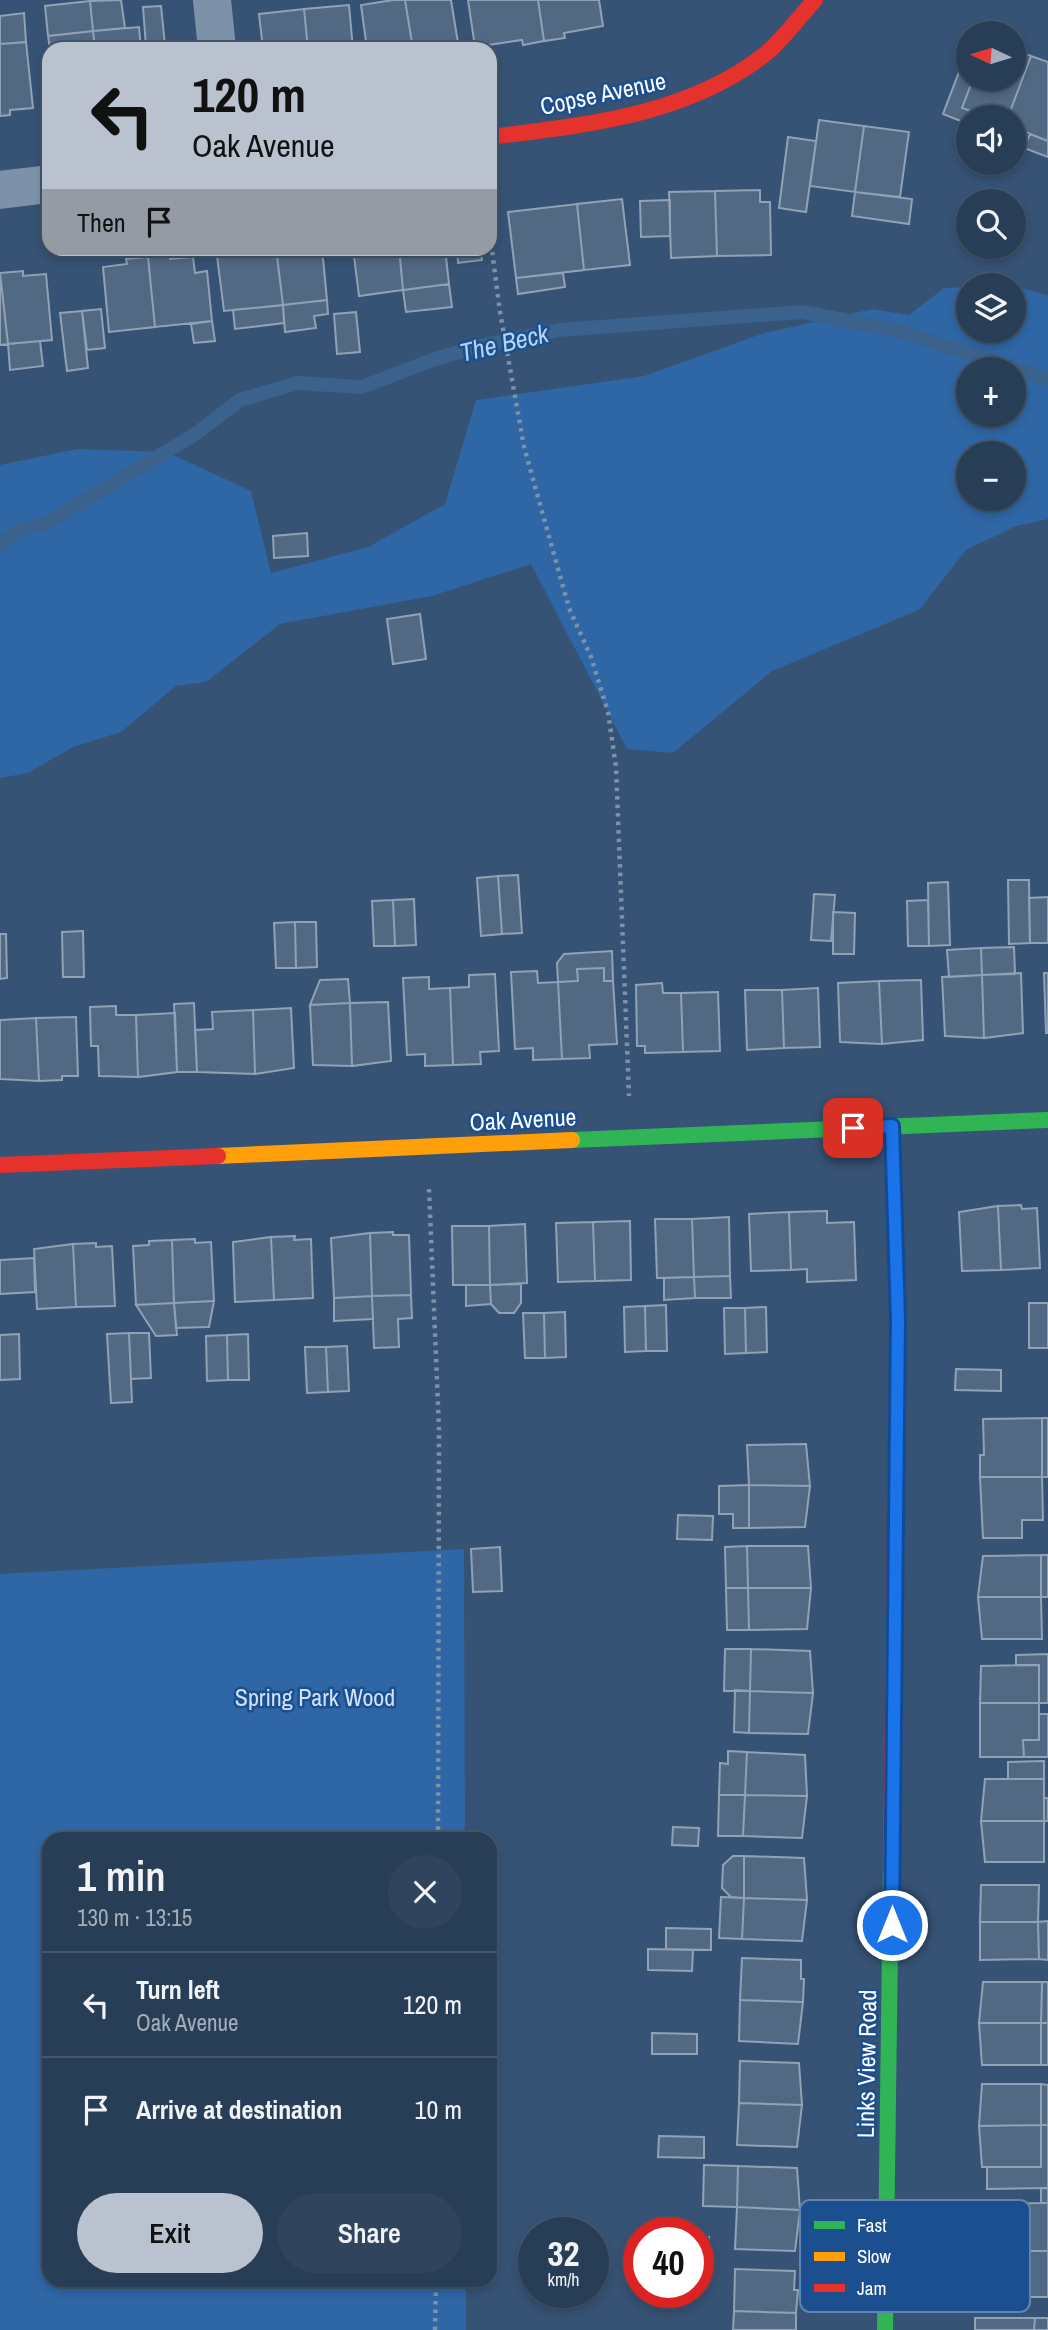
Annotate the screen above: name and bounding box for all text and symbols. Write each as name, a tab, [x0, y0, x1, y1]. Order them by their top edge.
north arrow	[956, 21, 1026, 91]
map controls	[956, 21, 1026, 511]
text: 120 m	[192, 61, 306, 127]
street label: Copse Avenue	[537, 64, 669, 122]
icon: left	[77, 70, 168, 161]
button: sound	[956, 105, 1026, 175]
text: Oak Avenue	[192, 124, 335, 167]
button: search	[956, 189, 1026, 259]
icon: arrive	[140, 203, 178, 241]
text: Then	[77, 205, 126, 240]
button: layers	[956, 273, 1026, 343]
water label: The Beck	[456, 315, 553, 370]
button: +	[956, 357, 1026, 427]
button: −	[956, 441, 1026, 511]
pin	[823, 1098, 883, 1158]
street label: Oak Avenue	[469, 1100, 577, 1138]
icon: arrive	[834, 1109, 872, 1147]
park label: Spring Park Wood	[235, 1681, 395, 1713]
text: 1 min	[77, 1848, 166, 1904]
button: close	[388, 1855, 462, 1929]
position arrow	[855, 1888, 929, 1962]
text: 130 m · 13:15	[77, 1902, 192, 1933]
text: Turn left	[136, 1972, 220, 2007]
icon: left	[77, 1986, 115, 2024]
text: 120 m	[403, 1987, 462, 2022]
street label: Links View Road	[849, 1989, 883, 2138]
text: Oak Avenue	[136, 2007, 238, 2038]
icon: arrive	[77, 2091, 115, 2129]
text: Arrive at destination	[136, 2092, 342, 2127]
text: 10 m	[415, 2092, 462, 2127]
button: Exit	[77, 2193, 263, 2273]
button: Share	[277, 2193, 462, 2273]
legend	[800, 2200, 1030, 2312]
text: Fast	[857, 2212, 887, 2238]
speed limit sign: 40	[623, 2217, 714, 2308]
text: 32	[548, 2230, 579, 2277]
text: Slow	[857, 2243, 892, 2269]
text: km/h	[548, 2267, 580, 2292]
text: Jam	[857, 2275, 886, 2301]

